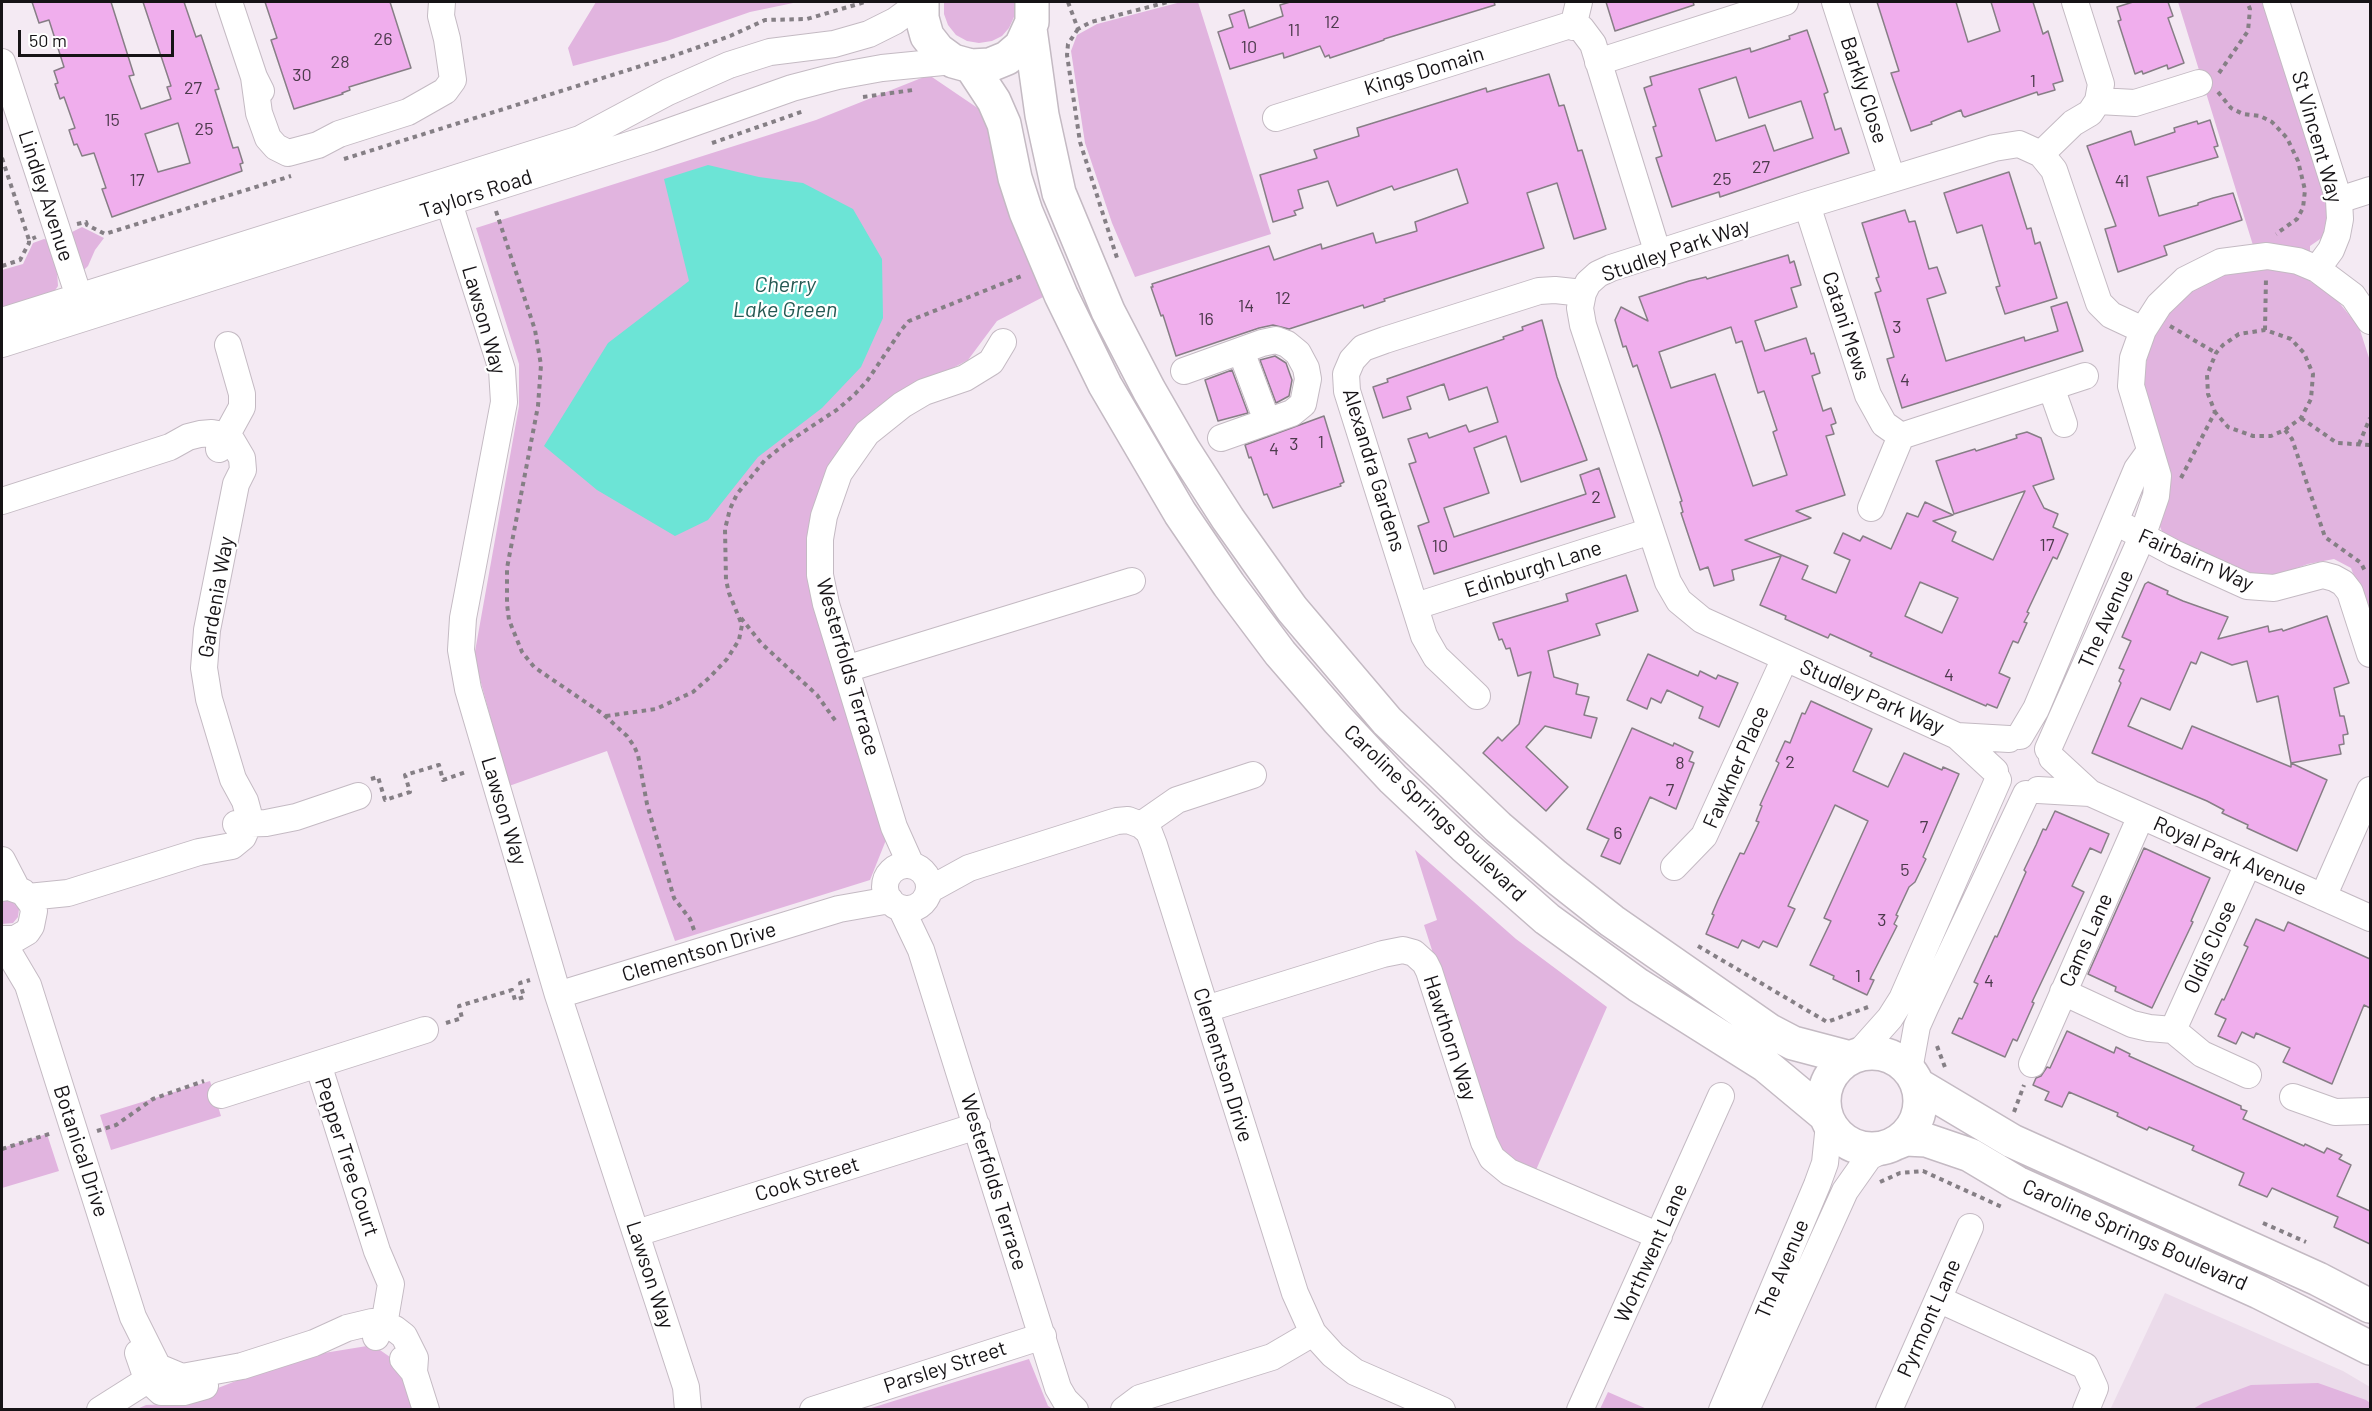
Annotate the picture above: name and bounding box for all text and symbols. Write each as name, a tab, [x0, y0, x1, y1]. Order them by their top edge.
house number: 12	[1324, 11, 1340, 33]
scale bar	[21, 18, 177, 56]
house number: 11	[1288, 19, 1300, 41]
house number: 26	[374, 28, 392, 50]
text: 50 m	[29, 29, 67, 51]
street label: Barkly Close	[1835, 33, 1893, 147]
house number: 10	[1241, 36, 1257, 58]
street label: Kings Domain	[1361, 41, 1487, 101]
house number: 28	[330, 51, 350, 73]
house number: 30	[292, 64, 312, 86]
street label: St Vincent Way	[2286, 68, 2348, 206]
house number: 1	[2030, 70, 2036, 92]
house number: 27	[184, 77, 202, 99]
house number: 15	[104, 109, 120, 131]
house number: 25	[195, 118, 213, 140]
street label: Lindley Avenue	[13, 127, 79, 265]
house number: 27	[1752, 156, 1770, 178]
street label: Taylors Road	[417, 164, 535, 224]
house number: 25	[1713, 168, 1731, 190]
house number: 17	[130, 169, 144, 191]
house number: 41	[2115, 170, 2129, 192]
street label: Studley Park Way	[1598, 213, 1754, 287]
street label: Lawson Way	[456, 263, 512, 377]
street label: Catani Mews	[1817, 268, 1875, 384]
water label: Cherry Lake Green	[733, 272, 837, 324]
house number: 12	[1275, 287, 1291, 309]
house number: 14	[1238, 295, 1254, 317]
house number: 16	[1198, 308, 1214, 330]
house number: 3	[1892, 316, 1902, 338]
house number: 4	[1900, 369, 1910, 391]
street label: Alexandra Gardens	[1337, 385, 1411, 555]
house number: 1	[1318, 431, 1324, 453]
house number: 3	[1289, 433, 1299, 455]
house number: 4	[1269, 438, 1279, 460]
house number: 2	[1591, 486, 1601, 508]
street label: Fairbairn Way	[2135, 523, 2257, 597]
street label: Gardenia Way	[193, 534, 239, 660]
house number: 17	[2040, 534, 2054, 556]
house number: 10	[1432, 535, 1448, 557]
street label: Edinburgh Lane	[1461, 535, 1605, 603]
street label: The Avenue	[2073, 566, 2139, 672]
street label: Westerfolds Terrace	[811, 575, 885, 759]
street label: Studley Park Way	[1796, 654, 1948, 740]
house number: 4	[1944, 664, 1954, 686]
street label: Fawkner Place	[1698, 702, 1774, 832]
street label: Caroline Springs Boulevard	[1339, 719, 1531, 907]
house number: 2	[1785, 751, 1795, 773]
house number: 8	[1675, 752, 1685, 774]
street label: Lawson Way	[476, 754, 532, 868]
house number: 7	[1666, 779, 1674, 801]
street label: Royal Park Avenue	[2149, 811, 2311, 901]
house number: 7	[1920, 816, 1928, 838]
house number: 6	[1613, 822, 1623, 844]
house number: 5	[1900, 859, 1910, 881]
street label: Cams Lane	[2054, 889, 2118, 991]
street label: Oldis Close	[2178, 897, 2242, 997]
house number: 3	[1877, 909, 1887, 931]
street label: Clementson Drive	[619, 917, 779, 987]
house number: 1	[1855, 965, 1861, 987]
house number: 4	[1984, 970, 1994, 992]
street label: Hawthorn Way	[1418, 972, 1482, 1104]
street label: Clementson Drive	[1188, 985, 1258, 1145]
street label: Pepper Tree Court	[309, 1075, 385, 1239]
street label: Botanical Drive	[48, 1082, 114, 1220]
street label: Westerfolds Terrace	[955, 1091, 1033, 1273]
street label: Cook Street	[752, 1151, 862, 1207]
street label: Caroline Springs Boulevard	[2019, 1174, 2251, 1296]
street label: Worthwent Lane	[1609, 1179, 1693, 1327]
street label: The Avenue	[1750, 1216, 1814, 1322]
street label: Lawson Way	[621, 1218, 679, 1332]
street label: Pyrmont Lane	[1892, 1255, 1966, 1381]
street label: Parsley Street	[880, 1335, 1010, 1399]

